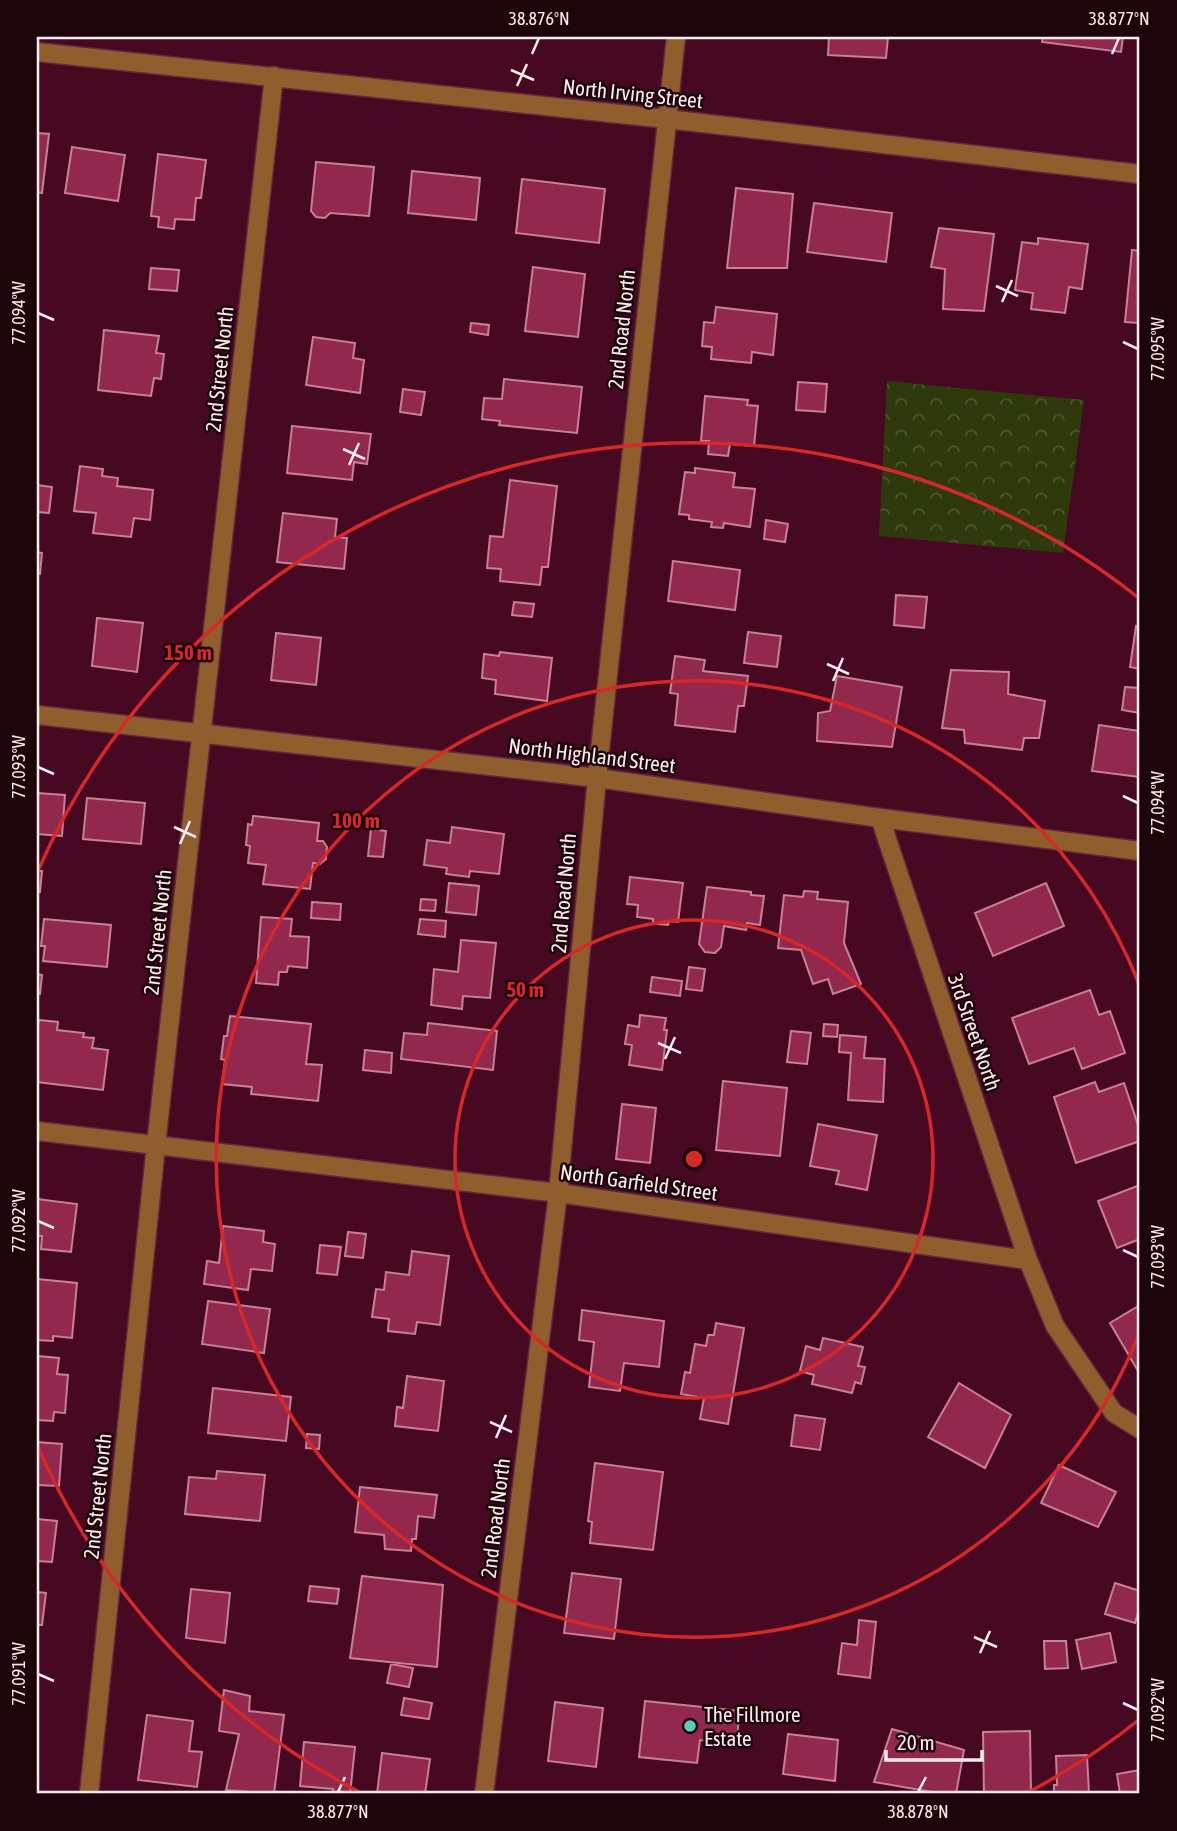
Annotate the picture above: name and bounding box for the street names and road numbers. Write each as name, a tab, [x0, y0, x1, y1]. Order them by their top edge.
street label: North Irving Street	[562, 74, 704, 112]
street label: 2nd Road North	[603, 268, 639, 390]
street label: 2nd Street North	[200, 305, 238, 433]
street label: North Highland Street	[507, 733, 677, 777]
street label: 2nd Road North	[546, 832, 580, 954]
street label: 2nd Street North	[138, 868, 176, 996]
street label: 3rd Street North	[944, 970, 1006, 1094]
street label: North Garfield Street	[559, 1159, 719, 1205]
street label: 2nd Street North	[78, 1432, 116, 1560]
street label: 2nd Road North	[476, 1457, 514, 1579]

